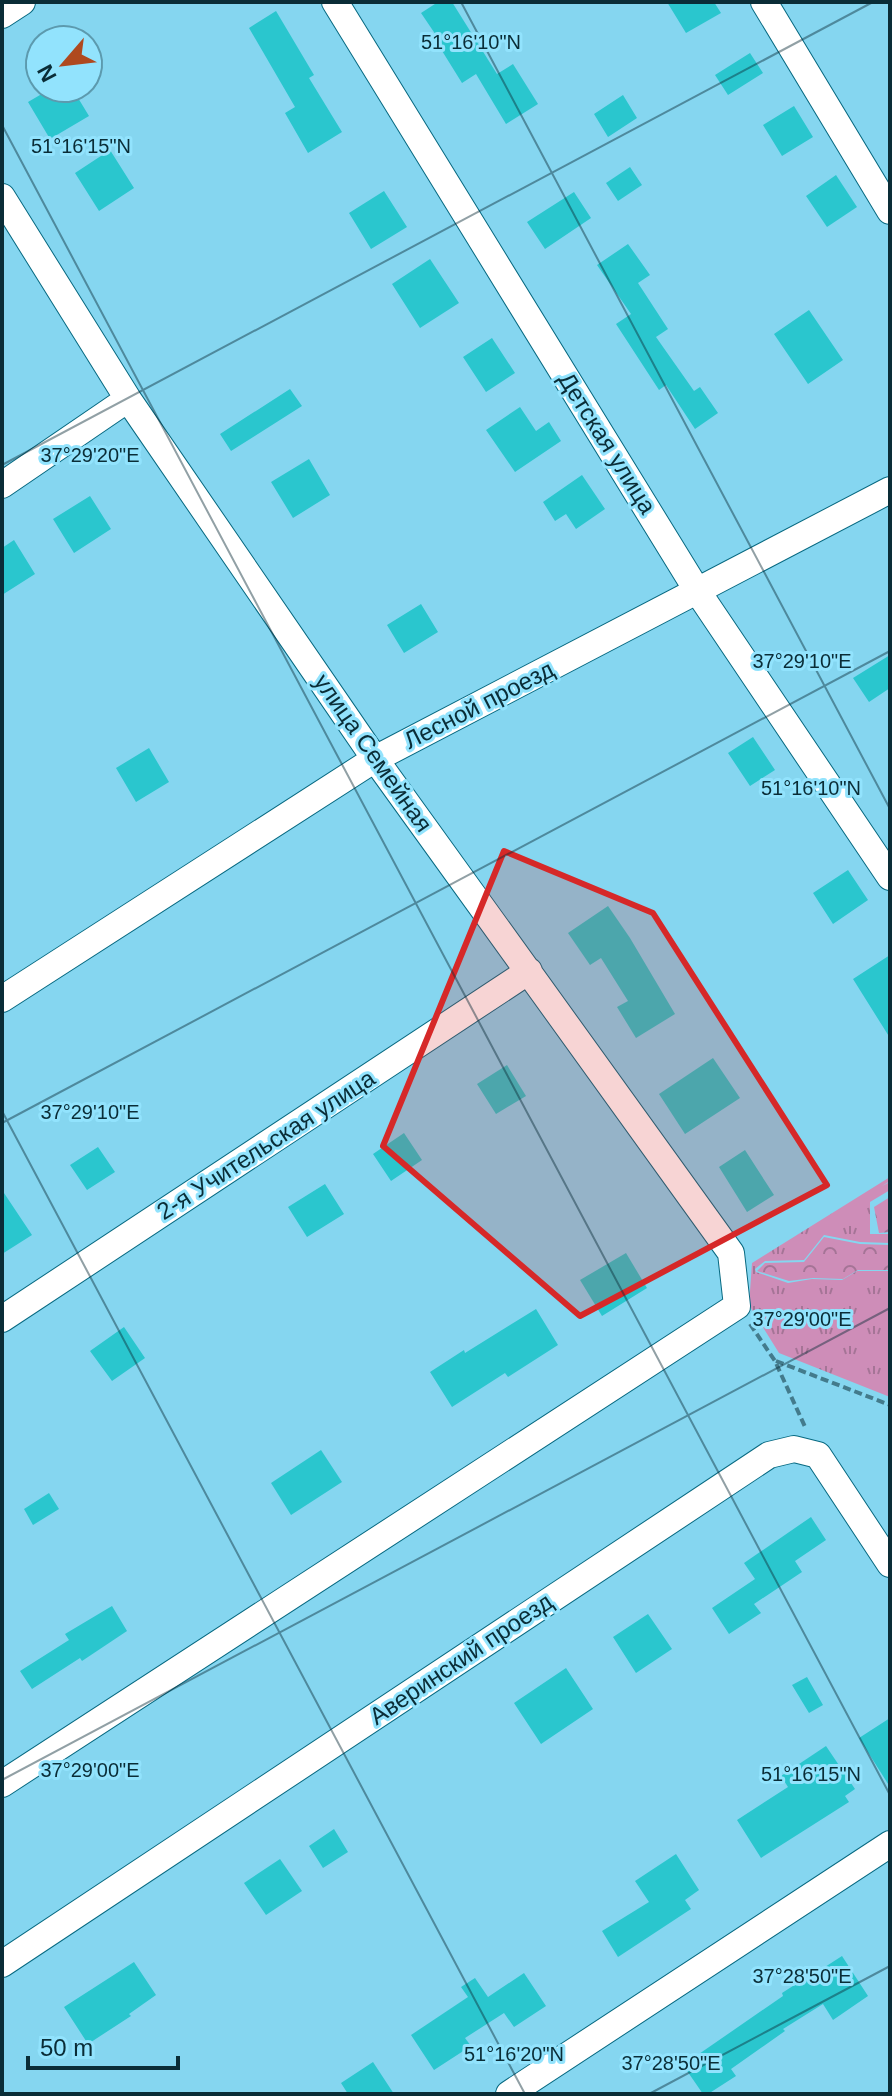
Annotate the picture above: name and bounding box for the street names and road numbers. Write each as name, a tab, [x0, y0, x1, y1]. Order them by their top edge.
street label: Детская улица	[553, 367, 662, 519]
street label: Лесной проезд	[399, 655, 558, 754]
street label: улица Семейная	[309, 669, 438, 837]
street label: 2-я Учительская улица	[152, 1064, 380, 1225]
street label: Аверинский проезд	[364, 1587, 557, 1730]

